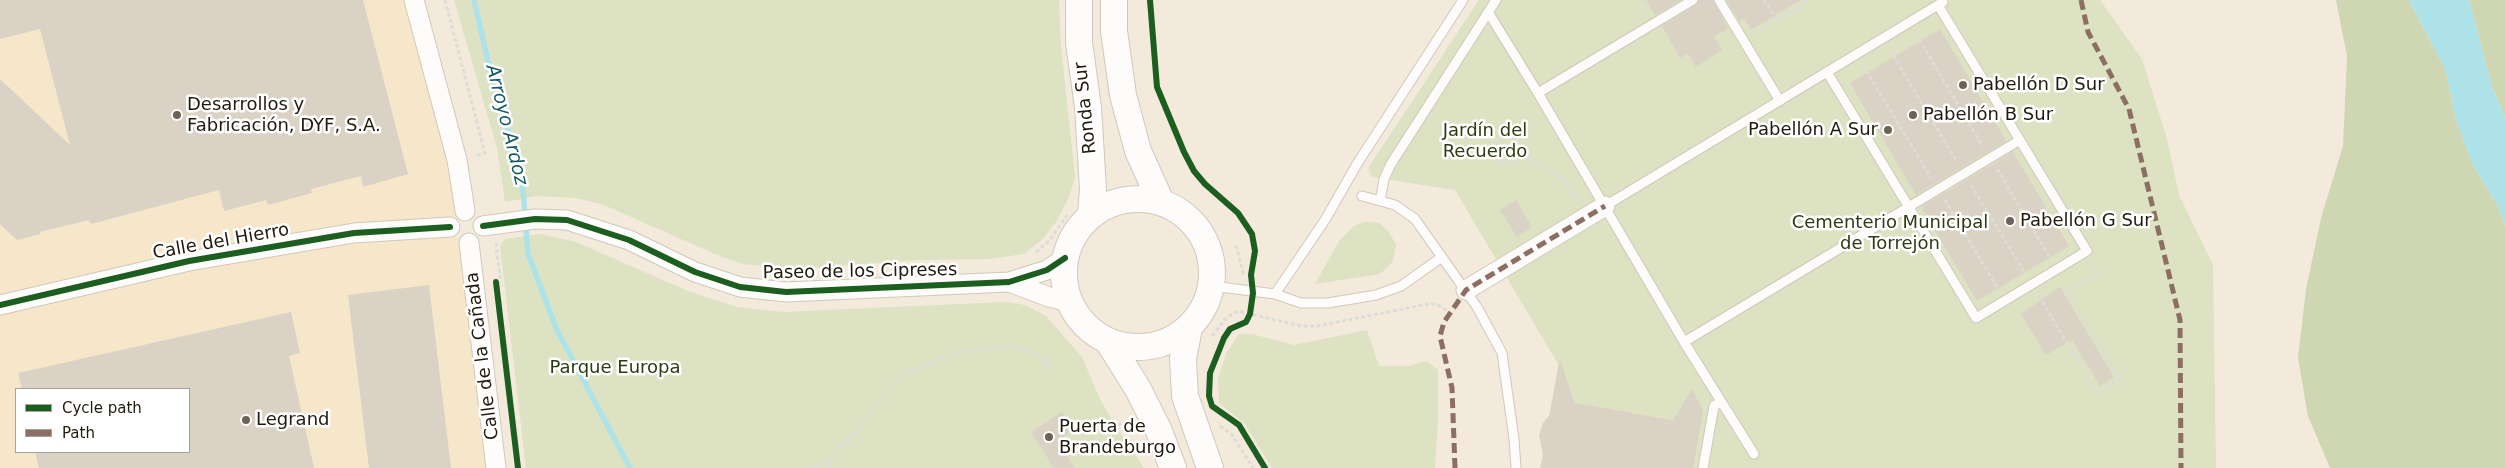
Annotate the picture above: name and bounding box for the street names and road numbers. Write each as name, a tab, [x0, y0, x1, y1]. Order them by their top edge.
street label: Ronda Sur	[1070, 61, 1102, 155]
street label: Calle del Hierro	[151, 219, 291, 265]
street label: Paseo de los Cipreses	[763, 260, 957, 284]
street label: Calle de la Cañada	[462, 271, 504, 441]

